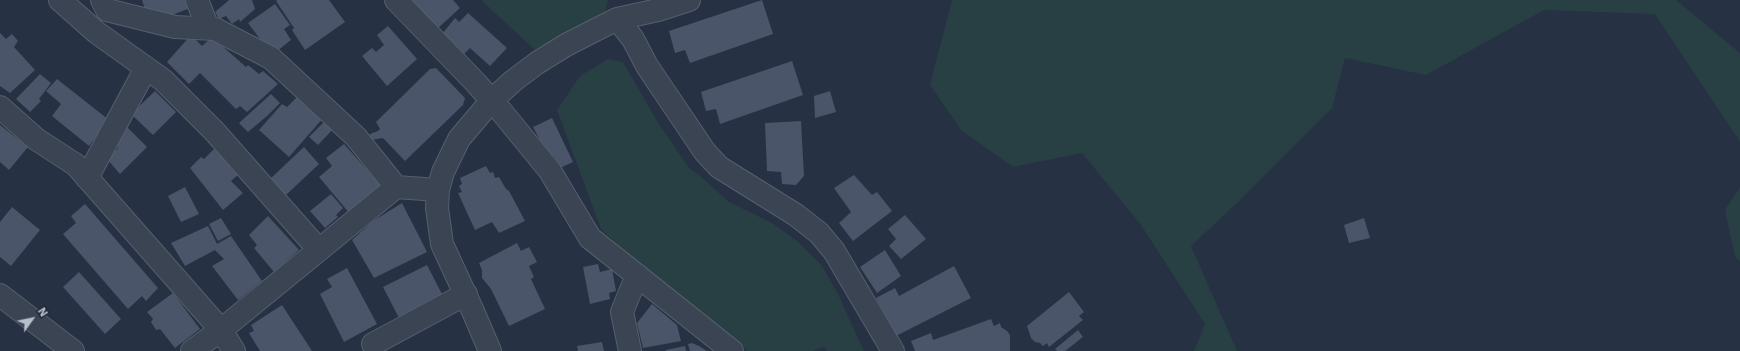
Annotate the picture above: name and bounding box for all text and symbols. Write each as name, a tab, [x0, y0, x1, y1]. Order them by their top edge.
north arrow	[12, 299, 52, 339]
text: N	[35, 305, 50, 319]

